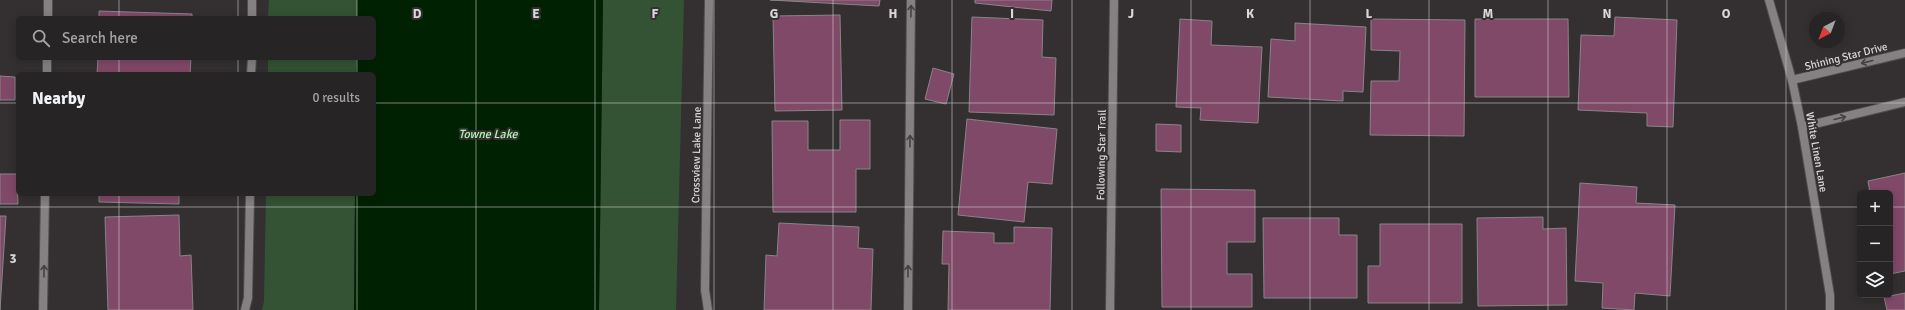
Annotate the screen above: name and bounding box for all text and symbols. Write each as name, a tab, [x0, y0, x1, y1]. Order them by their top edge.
one-way arrow	[907, 5, 915, 18]
text: D	[413, 6, 422, 22]
text: E	[532, 6, 540, 22]
text: F	[652, 6, 659, 22]
text: G	[770, 6, 778, 22]
text: H	[889, 6, 897, 22]
text: I	[1010, 6, 1014, 22]
text: J	[1128, 6, 1134, 22]
text: K	[1246, 6, 1254, 22]
text: L	[1366, 6, 1373, 22]
text: M	[1483, 6, 1494, 22]
text: N	[1602, 6, 1612, 22]
text: O	[1722, 6, 1731, 22]
north arrow	[1809, 12, 1845, 48]
search box	[16, 16, 376, 60]
icon: search	[30, 27, 52, 49]
text: Search here	[62, 29, 138, 47]
street label: Shining Star Drive	[1803, 40, 1889, 73]
one-way arrow	[1861, 59, 1874, 66]
text: Nearby	[32, 88, 85, 109]
text: 0 results	[312, 90, 360, 106]
street label: Crossview Lake Lane	[689, 107, 704, 203]
street label: Following Star Trail	[1094, 109, 1109, 201]
street label: White Linen Lane	[1803, 111, 1830, 193]
one-way arrow	[1833, 113, 1846, 121]
water label: Towne Lake	[459, 127, 518, 142]
one-way arrow	[906, 135, 914, 148]
map controls	[1857, 190, 1893, 298]
button: +	[1857, 190, 1893, 226]
button: −	[1857, 226, 1893, 262]
text: 3	[9, 251, 17, 267]
button: layers	[1857, 262, 1893, 298]
one-way arrow	[40, 265, 48, 278]
one-way arrow	[904, 265, 912, 278]

